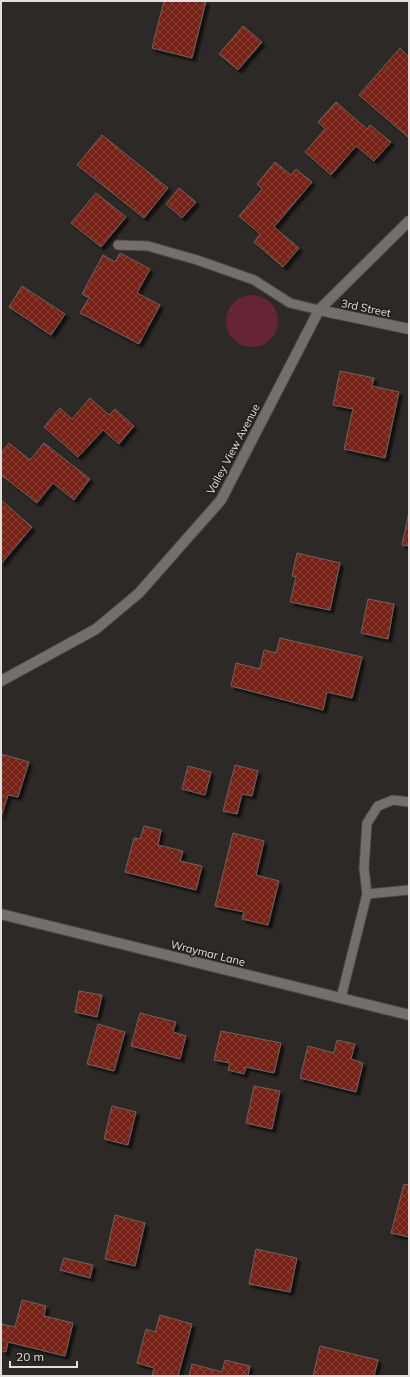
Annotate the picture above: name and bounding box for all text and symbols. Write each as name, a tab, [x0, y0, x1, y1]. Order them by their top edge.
street label: 3rd Street	[340, 296, 392, 320]
street label: Valley View Avenue	[203, 401, 263, 497]
street label: Wraymar Lane	[169, 937, 247, 969]
scale bar	[10, 1343, 77, 1369]
text: 20 m	[16, 1349, 44, 1364]

